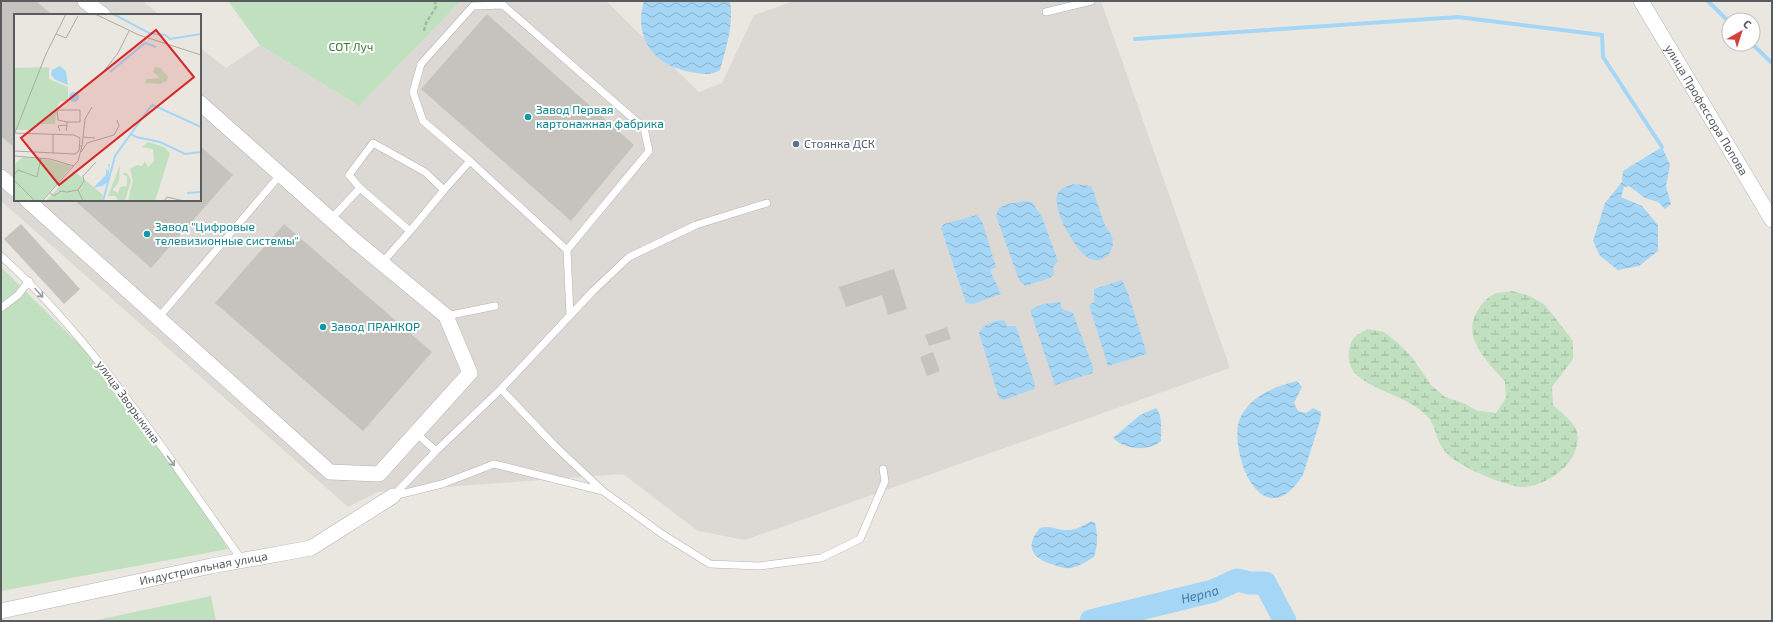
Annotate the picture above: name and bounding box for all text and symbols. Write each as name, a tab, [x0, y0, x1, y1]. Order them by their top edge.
north arrow	[1721, 12, 1761, 52]
inset map	[14, 14, 201, 201]
text: С	[1741, 17, 1755, 31]
park label: СОТ Луч	[329, 39, 373, 54]
street label: улица Профессора Попова	[1662, 42, 1752, 177]
place label: Завод Первая картонажная фабрика	[536, 102, 664, 130]
marker: Завод Первая картонажная фабрика	[523, 112, 533, 122]
place label: Стоянка ДСК	[804, 136, 875, 150]
marker: Стоянка ДСК	[791, 139, 801, 149]
place label: Завод "Цифровые телевизионные системы"	[155, 219, 299, 247]
marker: Завод "Цифровые телевизионные системы"	[142, 229, 152, 239]
one-way arrow	[34, 288, 44, 298]
place label: Завод ПРАНКОР	[331, 319, 420, 333]
marker: Завод ПРАНКОР	[318, 322, 328, 332]
street label: улица Зворыкина	[93, 357, 164, 446]
one-way arrow	[166, 456, 175, 467]
street label: Индустриальная улица	[138, 548, 269, 587]
water label: Нерпа	[1179, 581, 1221, 607]

